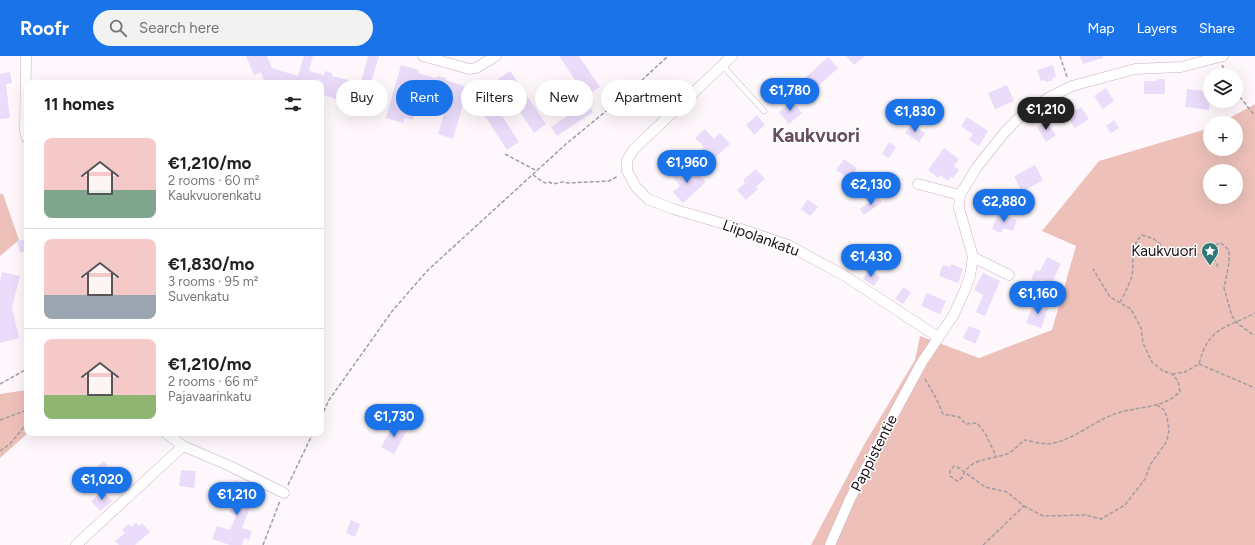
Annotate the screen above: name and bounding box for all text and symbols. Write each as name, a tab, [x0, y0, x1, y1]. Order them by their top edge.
search box	[93, 10, 373, 46]
text: Roofr	[20, 17, 69, 40]
icon: search	[107, 17, 129, 39]
text: Search here	[139, 19, 219, 37]
text: Map	[1087, 20, 1115, 37]
text: Layers	[1137, 20, 1177, 37]
text: Share	[1199, 20, 1235, 37]
map controls	[1203, 68, 1243, 204]
button: layers	[1203, 68, 1243, 108]
pin: €1,780	[757, 78, 823, 112]
chip: Buy	[336, 80, 388, 116]
chip: Rent	[396, 80, 453, 116]
chip: Filters	[461, 80, 527, 116]
chip: New	[535, 80, 593, 116]
chip: Apartment	[601, 80, 696, 116]
text: €1,780	[769, 83, 811, 98]
icon: filters	[282, 93, 304, 115]
text: 11 homes	[44, 94, 114, 114]
pin: €1,210	[1013, 97, 1079, 131]
pin: €1,830	[882, 99, 948, 133]
text: €1,210	[1026, 102, 1066, 117]
text: €1,830	[894, 104, 936, 119]
button: +	[1203, 116, 1243, 156]
district label: Kaukvuori	[772, 124, 860, 147]
pin: €1,960	[654, 150, 720, 184]
text: €1,210/mo	[168, 153, 251, 173]
icon: home	[76, 154, 124, 202]
text: €1,960	[666, 155, 708, 170]
button: −	[1203, 164, 1243, 204]
pin: €2,130	[838, 172, 904, 206]
text: 2 rooms · 60 m²	[168, 173, 259, 188]
text: €2,130	[850, 177, 892, 192]
text: Kaukvuorenkatu	[168, 188, 261, 203]
pin: €2,880	[971, 189, 1037, 223]
text: €2,880	[982, 194, 1026, 209]
street label: Liipolankatu	[720, 216, 802, 260]
place icon: Kaukvuori	[1200, 241, 1220, 266]
place label: Kaukvuori	[1131, 242, 1197, 260]
pin: €1,430	[838, 244, 904, 278]
text: €1,430	[850, 249, 892, 264]
text: €1,830/mo	[168, 254, 254, 274]
icon: home	[76, 255, 124, 303]
text: 3 rooms · 95 m²	[168, 274, 258, 289]
pin: €1,160	[1005, 281, 1071, 315]
text: €1,160	[1018, 286, 1058, 301]
text: Suvenkatu	[168, 289, 229, 304]
text: €1,210/mo	[168, 354, 251, 374]
icon: home	[76, 355, 124, 403]
text: 2 rooms · 66 m²	[168, 374, 258, 389]
text: Pajavaarinkatu	[168, 389, 252, 404]
pin: €1,730	[361, 404, 427, 438]
text: €1,730	[374, 409, 414, 424]
street label: Pappistentie	[847, 412, 901, 494]
pin: €1,020	[69, 467, 135, 501]
text: €1,020	[81, 472, 123, 487]
pin: €1,210	[204, 482, 270, 516]
text: €1,210	[217, 487, 257, 502]

